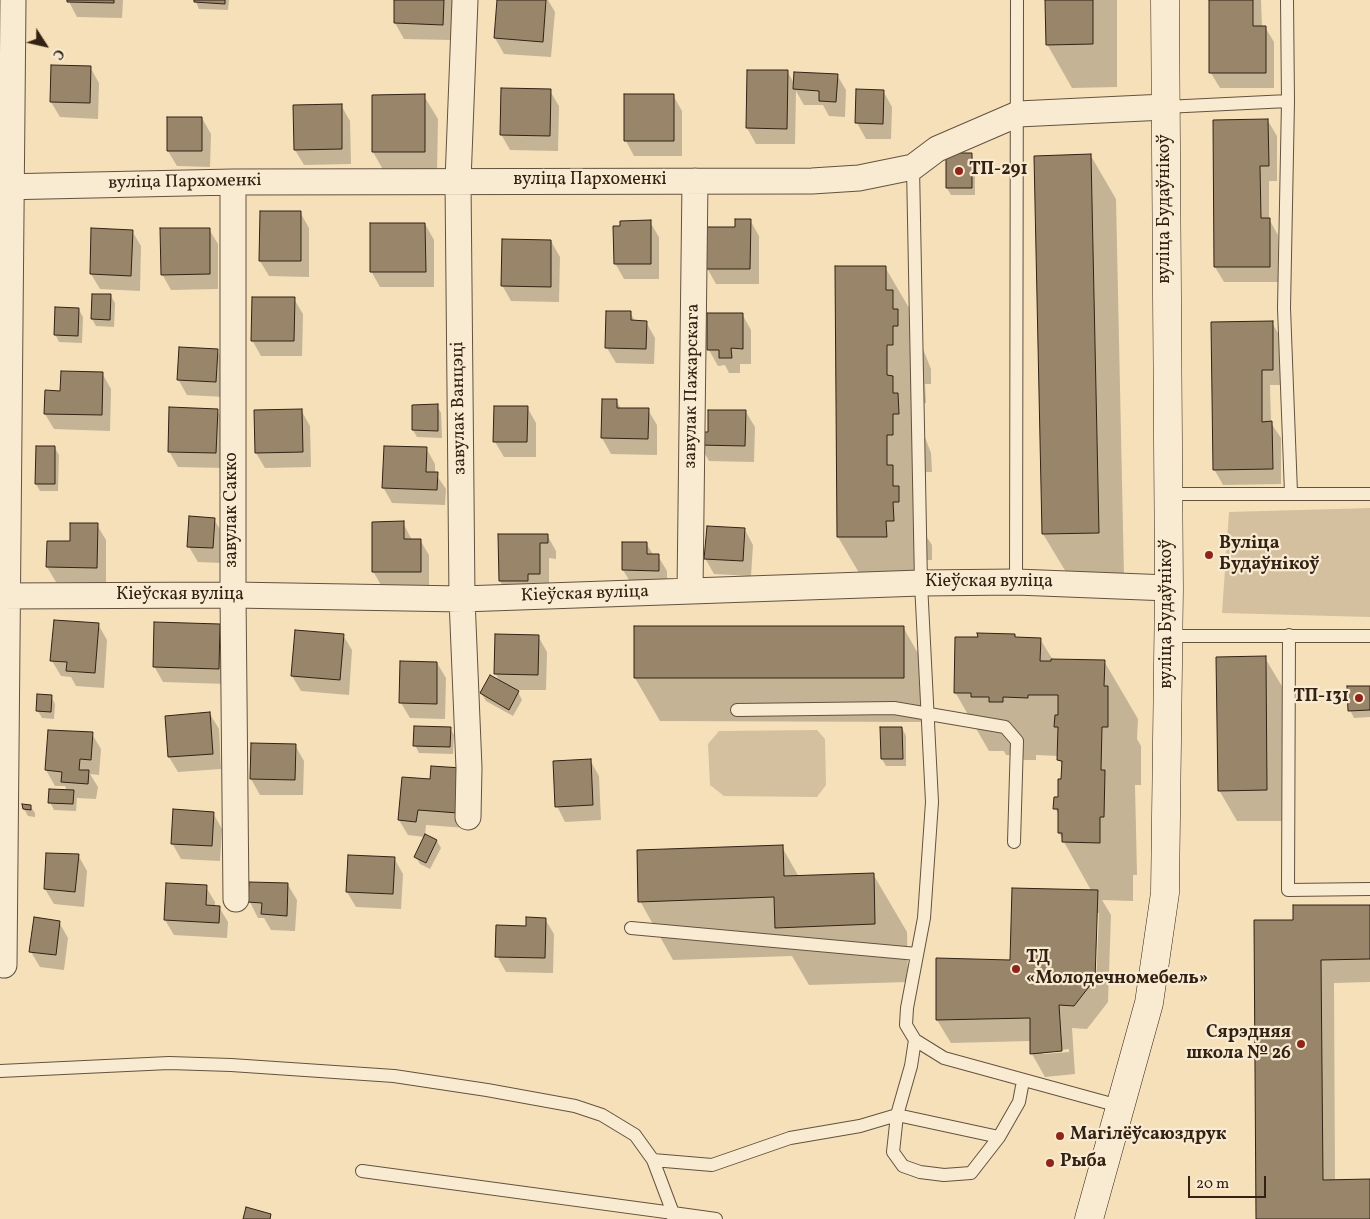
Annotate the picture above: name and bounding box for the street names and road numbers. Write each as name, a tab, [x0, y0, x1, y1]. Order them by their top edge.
street label: вуліца Будаўнікоў	[1155, 134, 1177, 284]
street label: вуліца Пархоменкі	[513, 170, 667, 192]
street label: вуліца Пархоменкі	[108, 171, 262, 195]
street label: завулак Пажарскага	[681, 303, 705, 469]
street label: завулак Ванцэці	[448, 341, 472, 475]
street label: завулак Сакко	[222, 452, 244, 568]
street label: вуліца Будаўнікоў	[1157, 539, 1179, 689]
street label: Кіеўская вуліца	[925, 572, 1053, 594]
street label: Кіеўская вуліца	[521, 582, 649, 608]
street label: Кіеўская вуліца	[116, 585, 244, 607]

